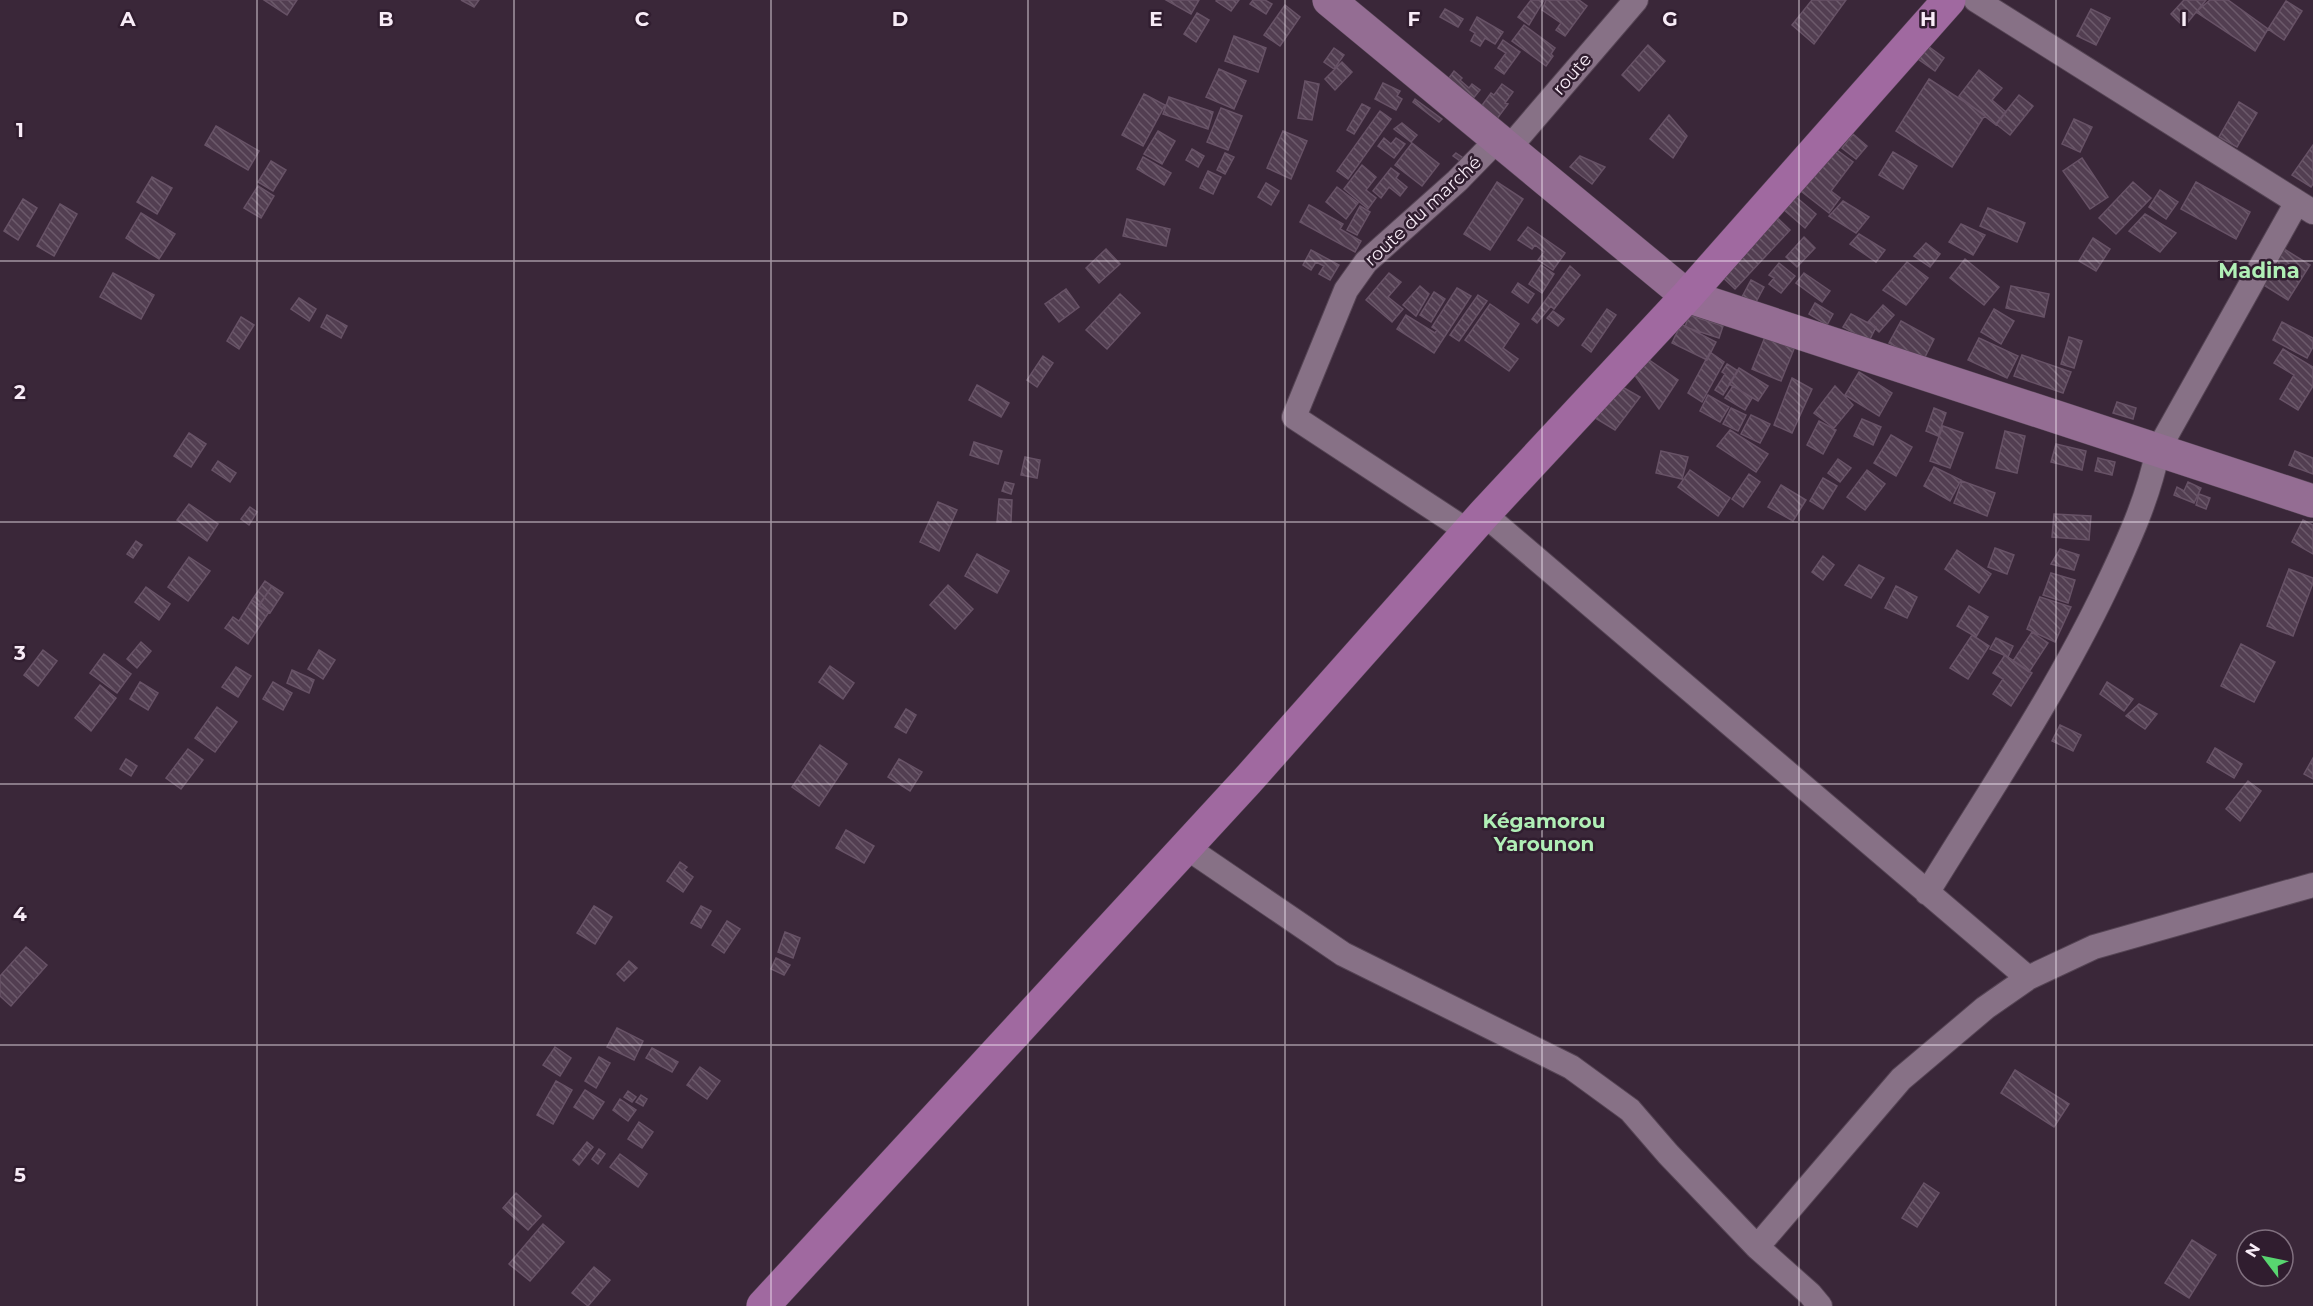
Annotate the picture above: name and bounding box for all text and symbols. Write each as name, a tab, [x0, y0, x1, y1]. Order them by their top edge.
text: A	[119, 7, 136, 31]
text: B	[378, 7, 394, 31]
text: C	[635, 7, 650, 31]
text: D	[892, 7, 908, 31]
text: E	[1149, 7, 1163, 31]
text: F	[1408, 7, 1421, 31]
text: G	[1662, 7, 1678, 31]
text: H	[1920, 7, 1936, 31]
text: I	[2181, 7, 2187, 31]
street label: route	[1548, 48, 1596, 99]
text: 1	[16, 118, 24, 142]
street label: route du marché	[1360, 151, 1486, 271]
district label: Madina	[2218, 258, 2300, 283]
text: 2	[14, 380, 26, 404]
text: 3	[13, 641, 26, 665]
district label: Kégamorou Yarounon	[1483, 809, 1605, 856]
text: 4	[13, 902, 27, 926]
text: 5	[14, 1163, 26, 1187]
north arrow	[2235, 1228, 2295, 1288]
text: N	[2241, 1240, 2264, 1261]

